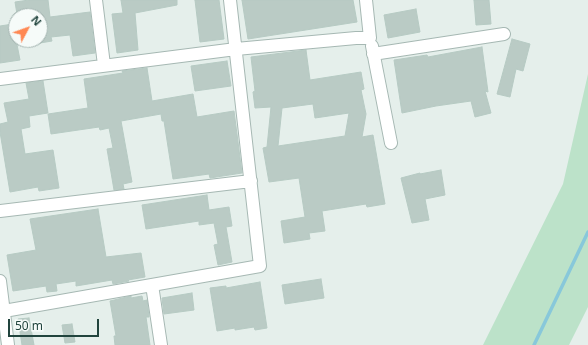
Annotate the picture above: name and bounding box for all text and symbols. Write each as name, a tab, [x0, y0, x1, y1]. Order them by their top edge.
north arrow	[8, 8, 48, 48]
text: N	[28, 12, 45, 29]
scale bar	[10, 311, 101, 337]
text: 50 m	[15, 317, 43, 334]

